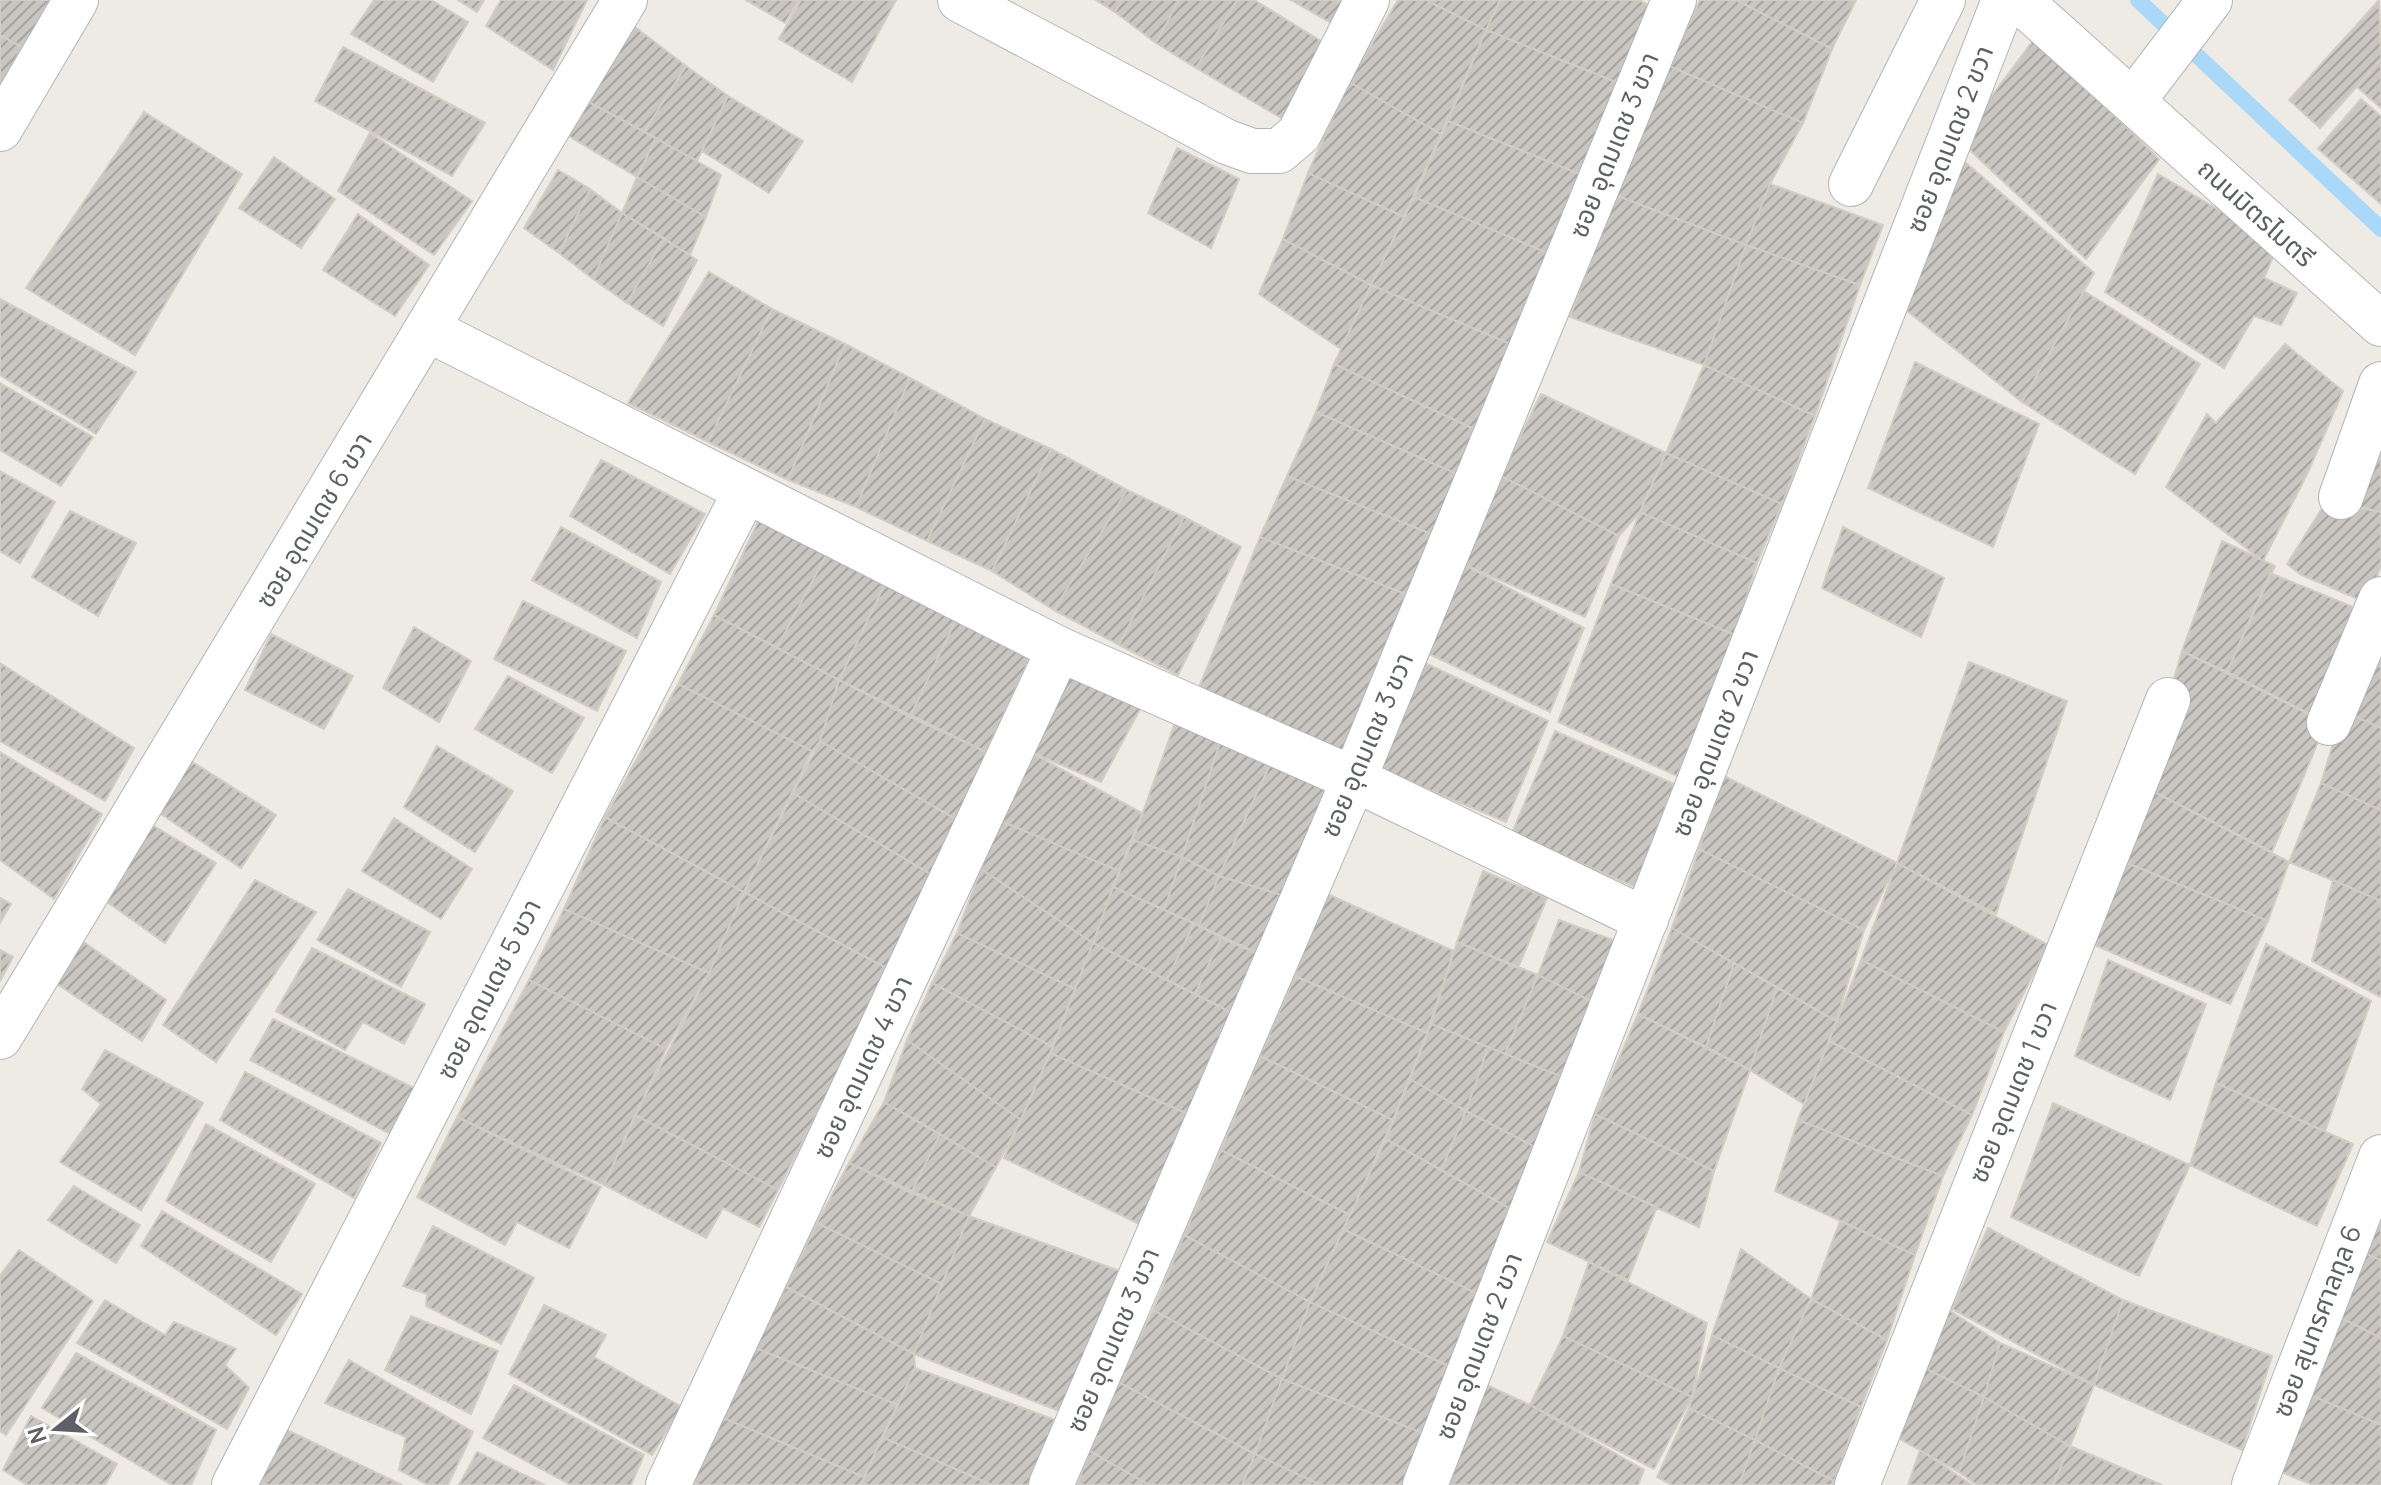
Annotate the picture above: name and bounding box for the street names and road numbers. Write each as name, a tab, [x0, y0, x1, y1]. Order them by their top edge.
street label: ซอย อุดมเดช 2 ขวา	[1897, 40, 2001, 237]
street label: ซอย อุดมเดช 3 ขวา	[1559, 47, 1667, 243]
street label: ถนนมิตรไมตรี	[2190, 150, 2323, 274]
street label: ซอย อุดมเดช 6 ขวา	[247, 425, 380, 614]
street label: ซอย อุดมเดช 2 ขวา	[1662, 644, 1766, 841]
street label: ซอย อุดมเดช 3 ขวา	[1311, 647, 1421, 842]
street label: ซอย อุดมเดช 5 ขวา	[427, 892, 549, 1085]
street label: ซอย อุดมเดช 4 ขวา	[804, 969, 920, 1164]
street label: ซอย อุดมเดช 1 ขวา	[1959, 996, 2065, 1188]
street label: ซอย สุนทรศาลทูล 6	[2263, 1219, 2369, 1422]
street label: ซอย อุดมเดช 3 ขวา	[1057, 1242, 1167, 1437]
street label: ซอย อุดมเดช 2 ขวา	[1426, 1247, 1530, 1444]

